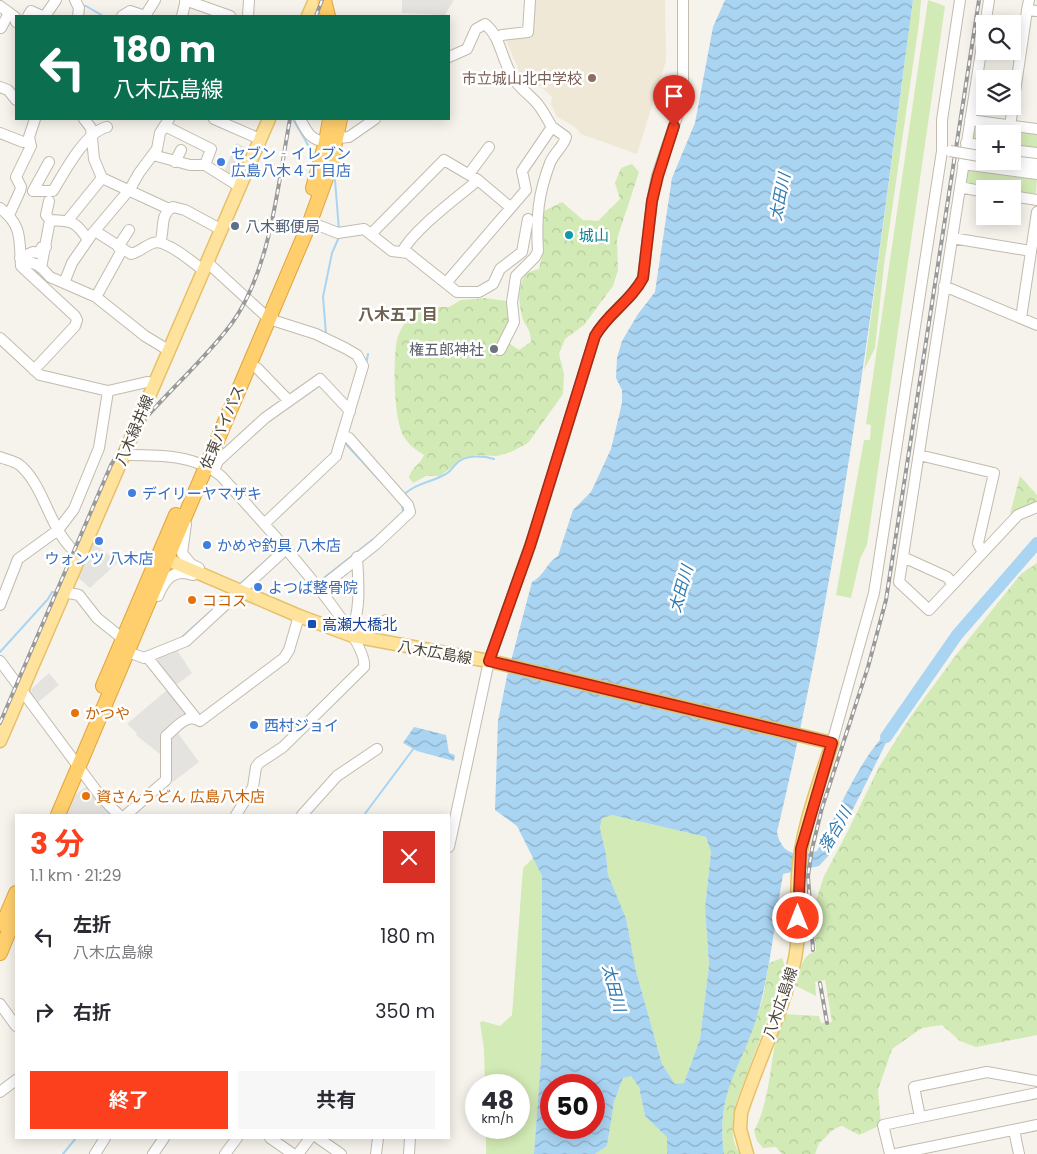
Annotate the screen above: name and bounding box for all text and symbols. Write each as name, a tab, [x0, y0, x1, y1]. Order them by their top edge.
map controls	[976, 15, 1021, 225]
button: search	[976, 15, 1021, 60]
text: 180 m	[113, 25, 216, 74]
icon: left	[30, 35, 95, 100]
place label: 市立城山北中学校	[462, 68, 582, 89]
button: layers	[976, 70, 1021, 115]
marker: 市立城山北中学校	[586, 72, 598, 84]
text: 八木広島線	[113, 74, 223, 105]
pin	[653, 75, 695, 126]
icon: arrive	[660, 82, 688, 110]
button: +	[976, 125, 1021, 170]
place label: セブン‐イレブン 広島八木４丁目店	[231, 143, 351, 181]
marker: セブン‐イレブン 広島八木４丁目店	[215, 156, 227, 168]
water label: 太田川	[764, 169, 796, 223]
button: −	[976, 180, 1021, 225]
place label: 八木郵便局	[245, 216, 320, 237]
marker: 八木郵便局	[229, 220, 241, 232]
place label: 城山	[579, 225, 609, 246]
marker: 城山	[563, 229, 575, 241]
district label: 八木五丁目	[358, 303, 438, 326]
place label: 権五郎神社	[409, 339, 484, 360]
marker: 権五郎神社	[488, 343, 500, 355]
street label: 佐東バイパス	[195, 382, 249, 472]
street label: 八木緑井線	[110, 391, 158, 469]
place label: デイリーヤマザキ	[142, 483, 262, 504]
marker: デイリーヤマザキ	[126, 487, 138, 499]
marker: ウォンツ 八木店	[93, 535, 105, 547]
place label: かめや釣具 八木店	[217, 535, 341, 556]
marker: かめや釣具 八木店	[201, 539, 213, 551]
place label: ウォンツ 八木店	[44, 548, 154, 569]
water label: 太田川	[663, 561, 699, 615]
place label: よつば整骨院	[268, 577, 358, 598]
marker: よつば整骨院	[252, 581, 264, 593]
place label: ココス	[202, 590, 247, 611]
marker: ココス	[186, 594, 198, 606]
place label: 高瀬大橋北	[322, 614, 397, 635]
marker: 高瀬大橋北	[306, 618, 318, 630]
street label: 八木広島線	[396, 635, 474, 669]
place label: かつや	[85, 703, 130, 724]
marker: かつや	[69, 707, 81, 719]
place label: 西村ジョイ	[264, 715, 339, 736]
marker: 西村ジョイ	[248, 719, 260, 731]
place label: 資さんうどん 広島八木店	[96, 786, 265, 807]
marker: 資さんうどん 広島八木店	[80, 790, 92, 802]
water label: 落合川	[813, 802, 858, 857]
text: 3 分	[30, 822, 85, 865]
button: close	[383, 831, 435, 883]
text: 1.1 km · 21:29	[30, 864, 122, 887]
position arrow	[771, 891, 823, 943]
text: 左折	[73, 911, 111, 938]
icon: left	[30, 923, 58, 951]
text: 180 m	[380, 923, 435, 950]
text: 八木広島線	[73, 941, 153, 964]
water label: 太田川	[597, 962, 632, 1016]
street label: 八木広島線	[758, 964, 802, 1042]
icon: right	[30, 998, 58, 1026]
text: 350 m	[375, 998, 435, 1025]
text: 右折	[73, 999, 111, 1026]
button: 終了	[30, 1071, 228, 1129]
button: 共有	[238, 1071, 435, 1129]
speed limit sign: 50	[540, 1074, 605, 1139]
text: 48	[481, 1083, 514, 1118]
text: km/h	[482, 1110, 513, 1127]

